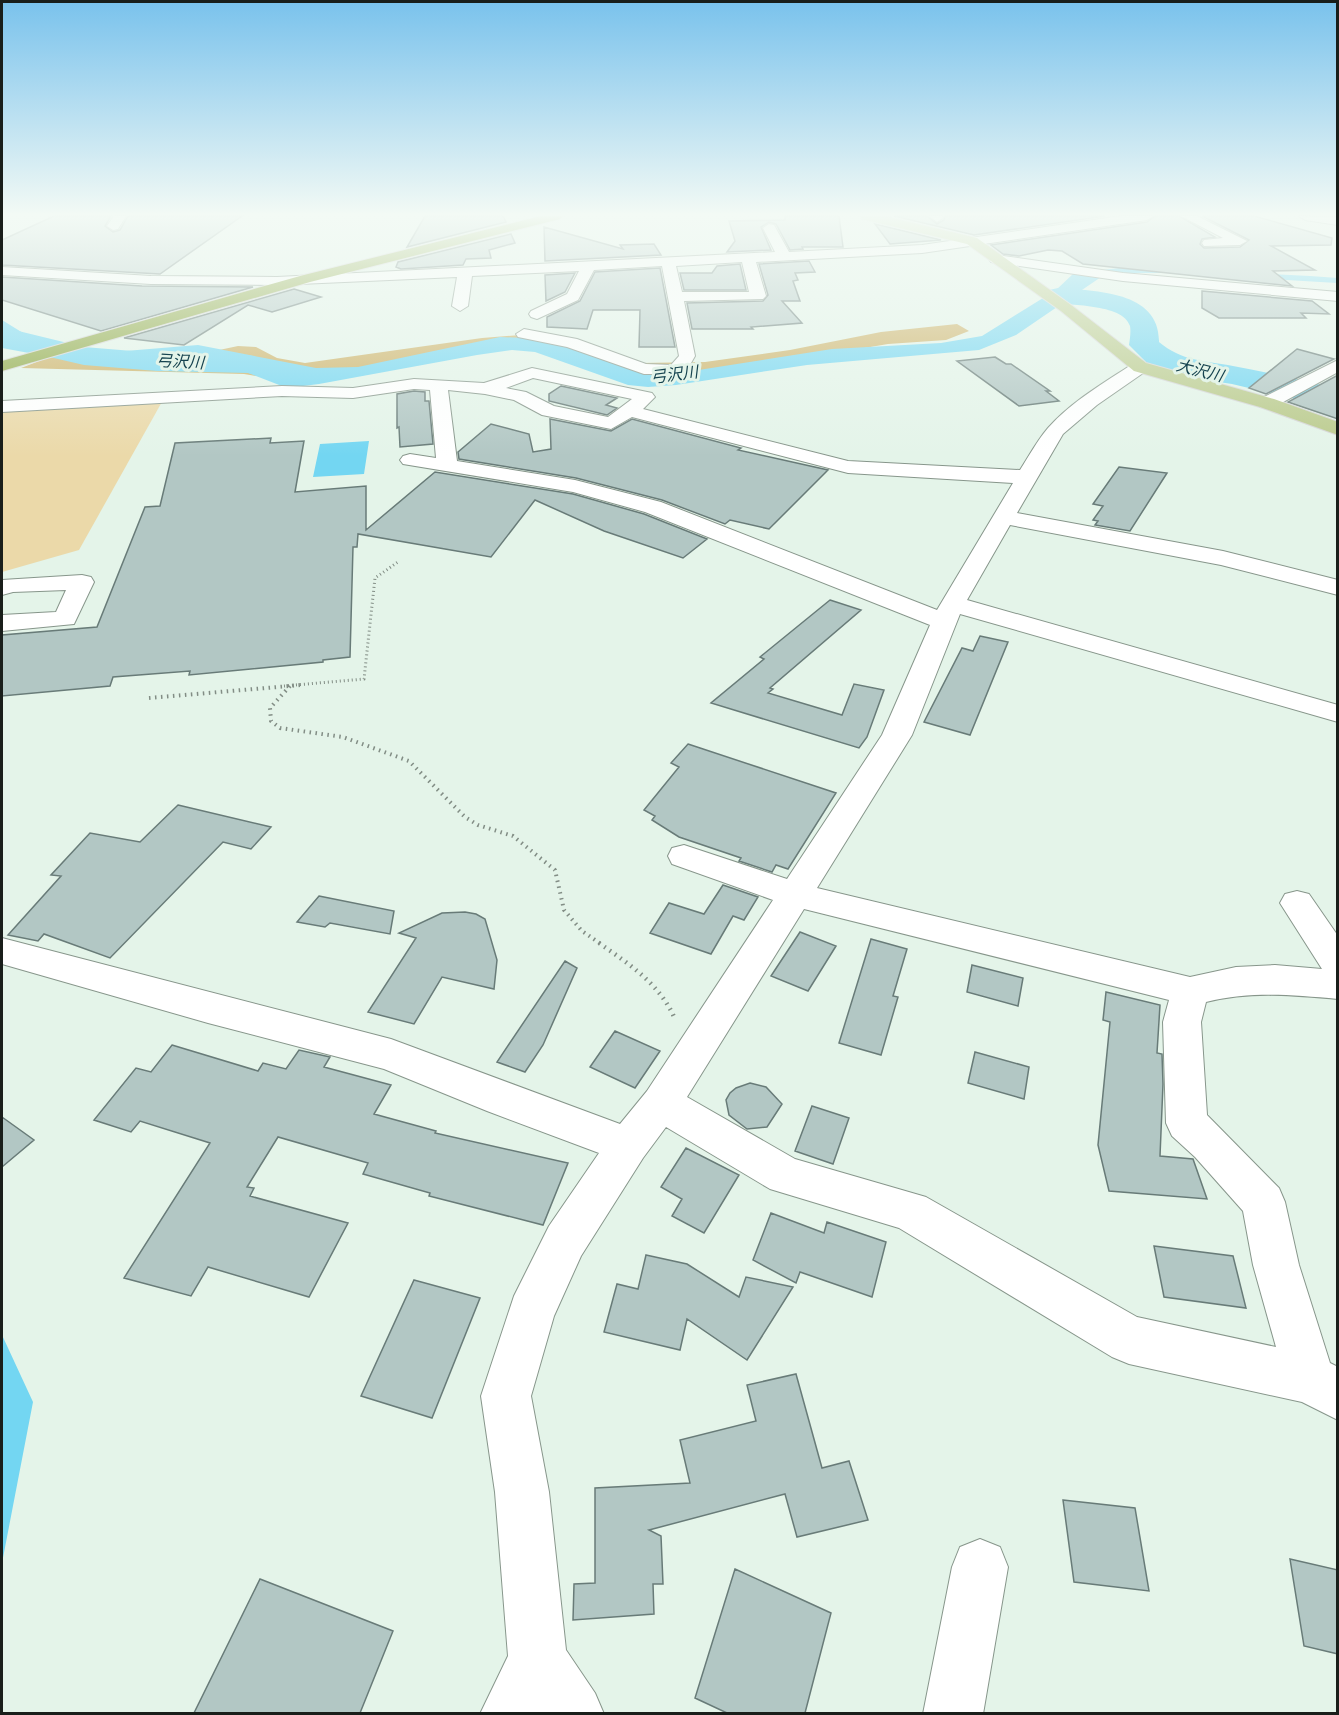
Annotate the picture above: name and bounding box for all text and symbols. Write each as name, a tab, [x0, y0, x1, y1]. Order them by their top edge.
water label: 弓沢川	[156, 350, 206, 372]
water label: 大沢川	[1174, 354, 1228, 386]
water label: 弓沢川	[649, 361, 701, 387]

